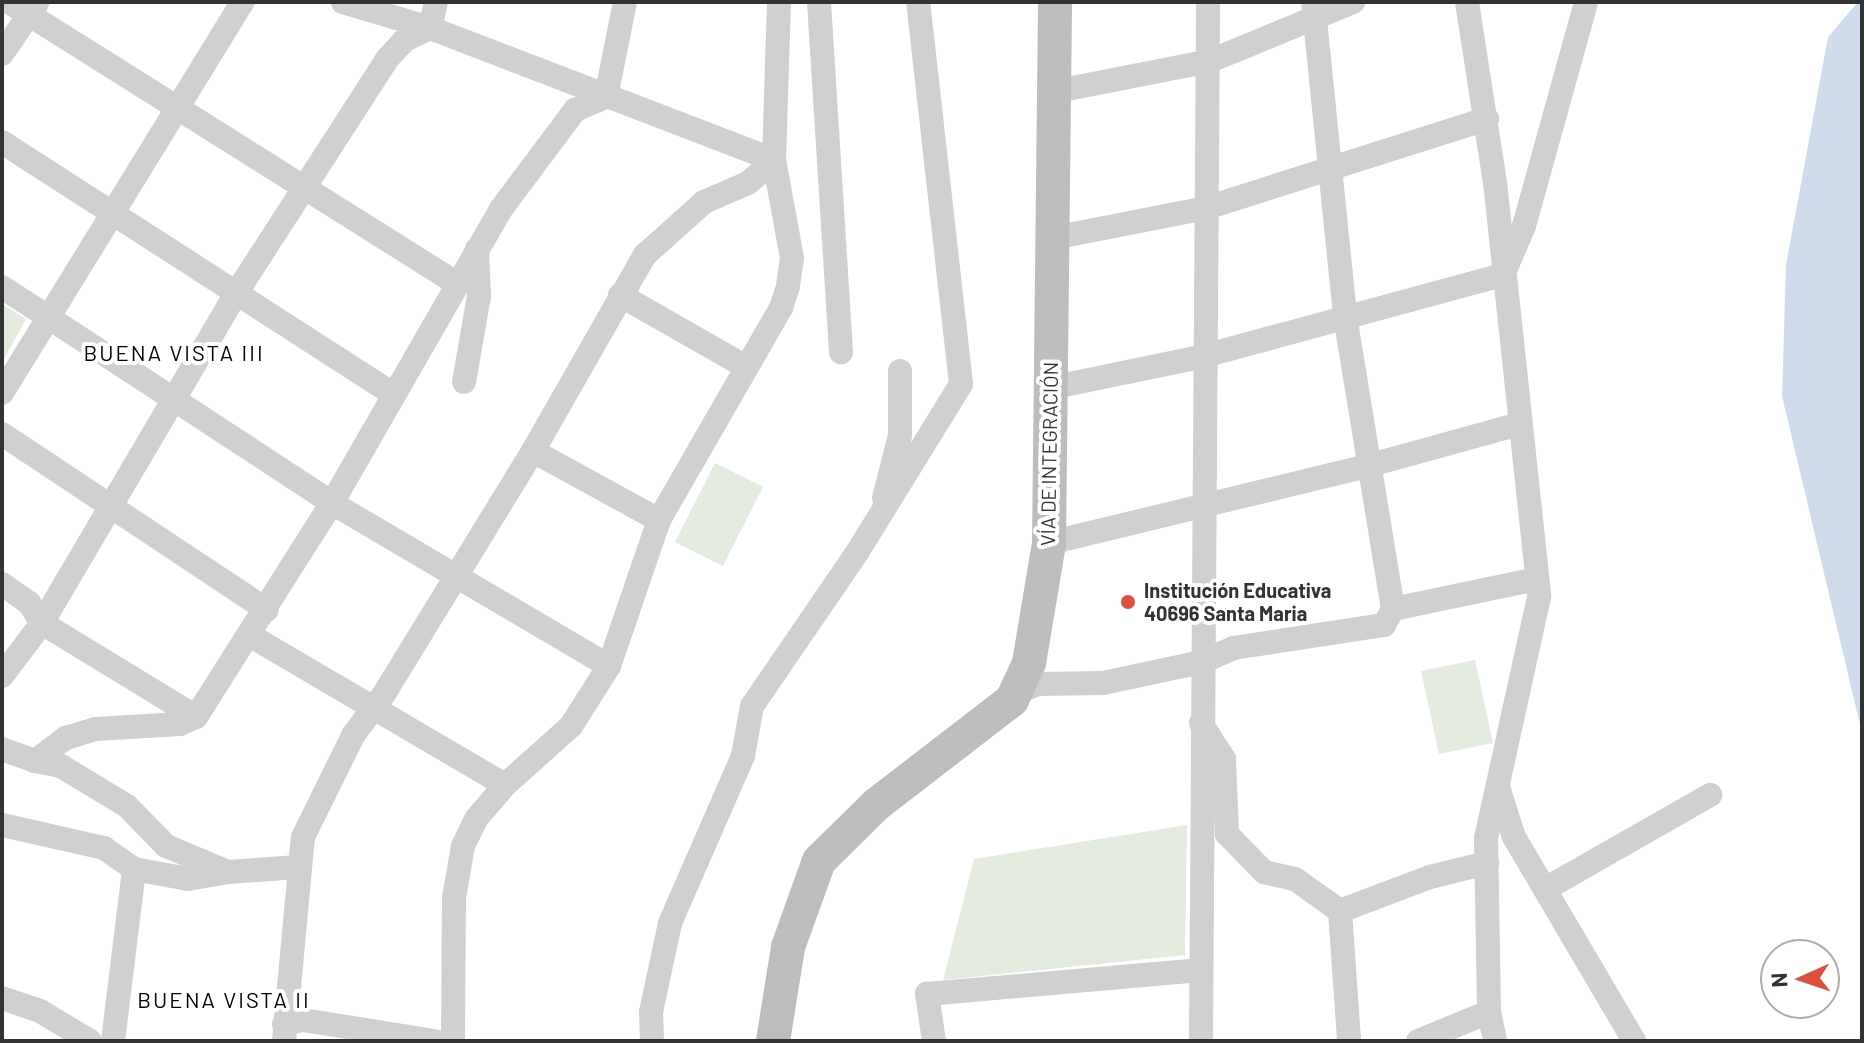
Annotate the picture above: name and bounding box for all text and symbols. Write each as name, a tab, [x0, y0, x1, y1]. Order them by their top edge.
district label: BUENA VISTA III	[83, 340, 265, 366]
street label: VÍA DE INTEGRACIÓN	[1035, 362, 1063, 546]
place label: Institución Educativa 40696 Santa Maria	[1144, 578, 1331, 625]
marker: Institución Educativa 40696 Santa Maria	[1119, 593, 1137, 611]
north arrow	[1760, 939, 1840, 1019]
text: N	[1765, 972, 1791, 988]
district label: BUENA VISTA II	[137, 987, 311, 1013]

